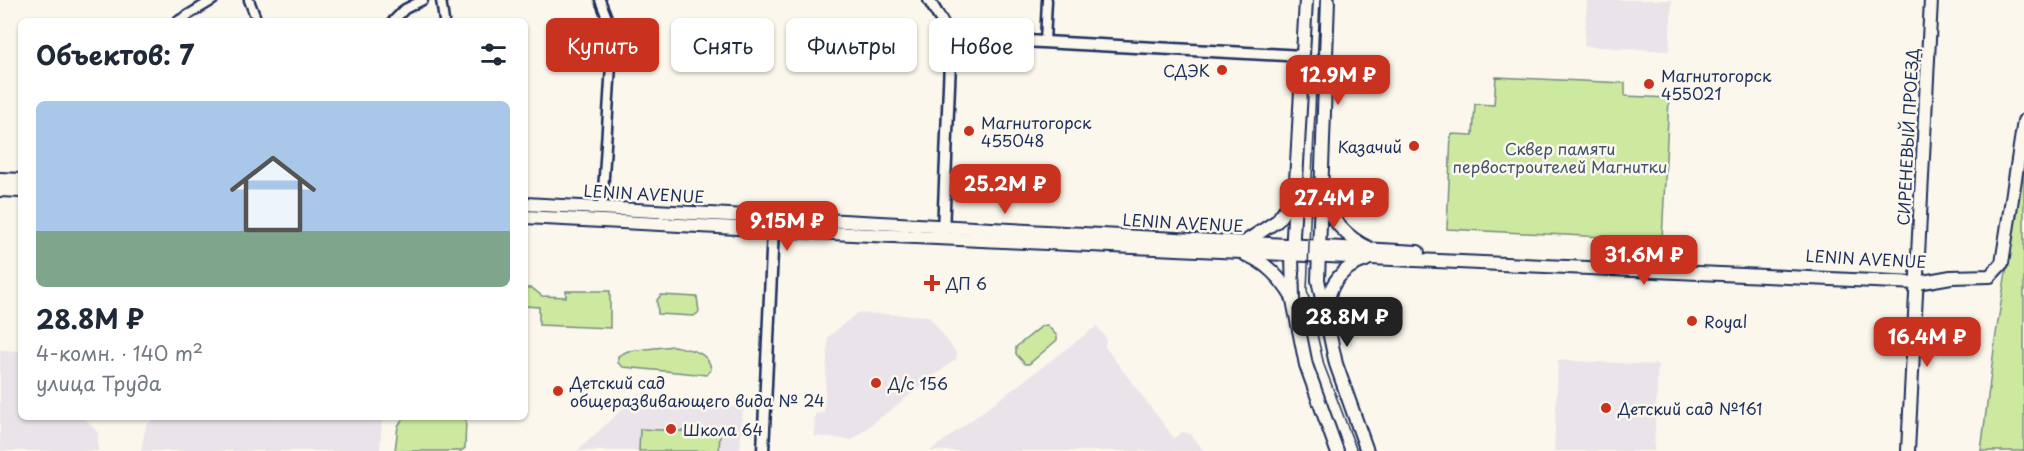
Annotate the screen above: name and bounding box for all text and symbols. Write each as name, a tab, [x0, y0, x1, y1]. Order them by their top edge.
chip: Купить	[546, 18, 659, 72]
chip: Снять	[671, 18, 774, 72]
chip: Фильтры	[786, 18, 917, 72]
chip: Новое	[929, 18, 1034, 72]
text: Объектов: 7	[36, 35, 194, 74]
icon: filters	[477, 38, 510, 71]
street label: СИРЕНЕВЫЙ ПРОЕЗД	[1890, 48, 1924, 226]
pin: 12.9M ₽	[1283, 55, 1393, 106]
place label: СДЭК	[1163, 58, 1210, 82]
text: 12.9M ₽	[1300, 59, 1376, 89]
marker: СДЭК	[1215, 63, 1229, 77]
place label: Магнитогорск 455021	[1661, 63, 1772, 105]
marker: Магнитогорск 455021	[1642, 77, 1656, 91]
place label: Магнитогорск 455048	[981, 110, 1092, 152]
marker: Магнитогорск 455048	[962, 124, 976, 138]
place label: Казачий	[1337, 134, 1402, 158]
park label: Сквер памяти первостроителей Магнитки	[1453, 136, 1668, 178]
marker: Казачий	[1407, 139, 1421, 153]
icon: home	[219, 140, 327, 248]
pin: 25.2M ₽	[950, 164, 1060, 215]
text: 25.2M ₽	[964, 168, 1046, 198]
street label: LENIN AVENUE	[583, 178, 705, 208]
pin: 27.4M ₽	[1279, 178, 1389, 229]
text: 27.4M ₽	[1294, 182, 1374, 212]
pin: 9.15M ₽	[732, 201, 842, 252]
text: 9.15M ₽	[750, 205, 824, 235]
street label: LENIN AVENUE	[1122, 207, 1244, 237]
pin: 31.6M ₽	[1589, 235, 1699, 286]
text: 31.6M ₽	[1604, 239, 1684, 269]
street label: LENIN AVENUE	[1805, 243, 1927, 273]
place label: ДП 6	[945, 271, 987, 295]
marker: ДП 6	[923, 274, 941, 292]
pin: 28.8M ₽	[1292, 297, 1402, 348]
text: 28.8M ₽	[36, 299, 144, 338]
text: 28.8M ₽	[1305, 301, 1389, 331]
place label: Royal	[1704, 309, 1747, 333]
marker: Royal	[1685, 314, 1699, 328]
pin: 16.4M ₽	[1872, 317, 1982, 368]
text: 16.4M ₽	[1888, 321, 1966, 351]
text: 4-комн. · 140 m²	[36, 338, 203, 368]
text: улица Труда	[36, 368, 161, 398]
place label: Детский сад общеразвивающего вида № 24	[569, 370, 825, 412]
place label: Д/с 156	[887, 371, 948, 395]
marker: Д/с 156	[869, 376, 883, 390]
marker: Детский сад общеразвивающего вида № 24	[551, 384, 565, 398]
place label: Детский сад №161	[1617, 396, 1762, 420]
marker: Детский сад №161	[1599, 401, 1613, 415]
place label: Школа 64	[683, 417, 763, 441]
marker: Школа 64	[664, 422, 678, 436]

